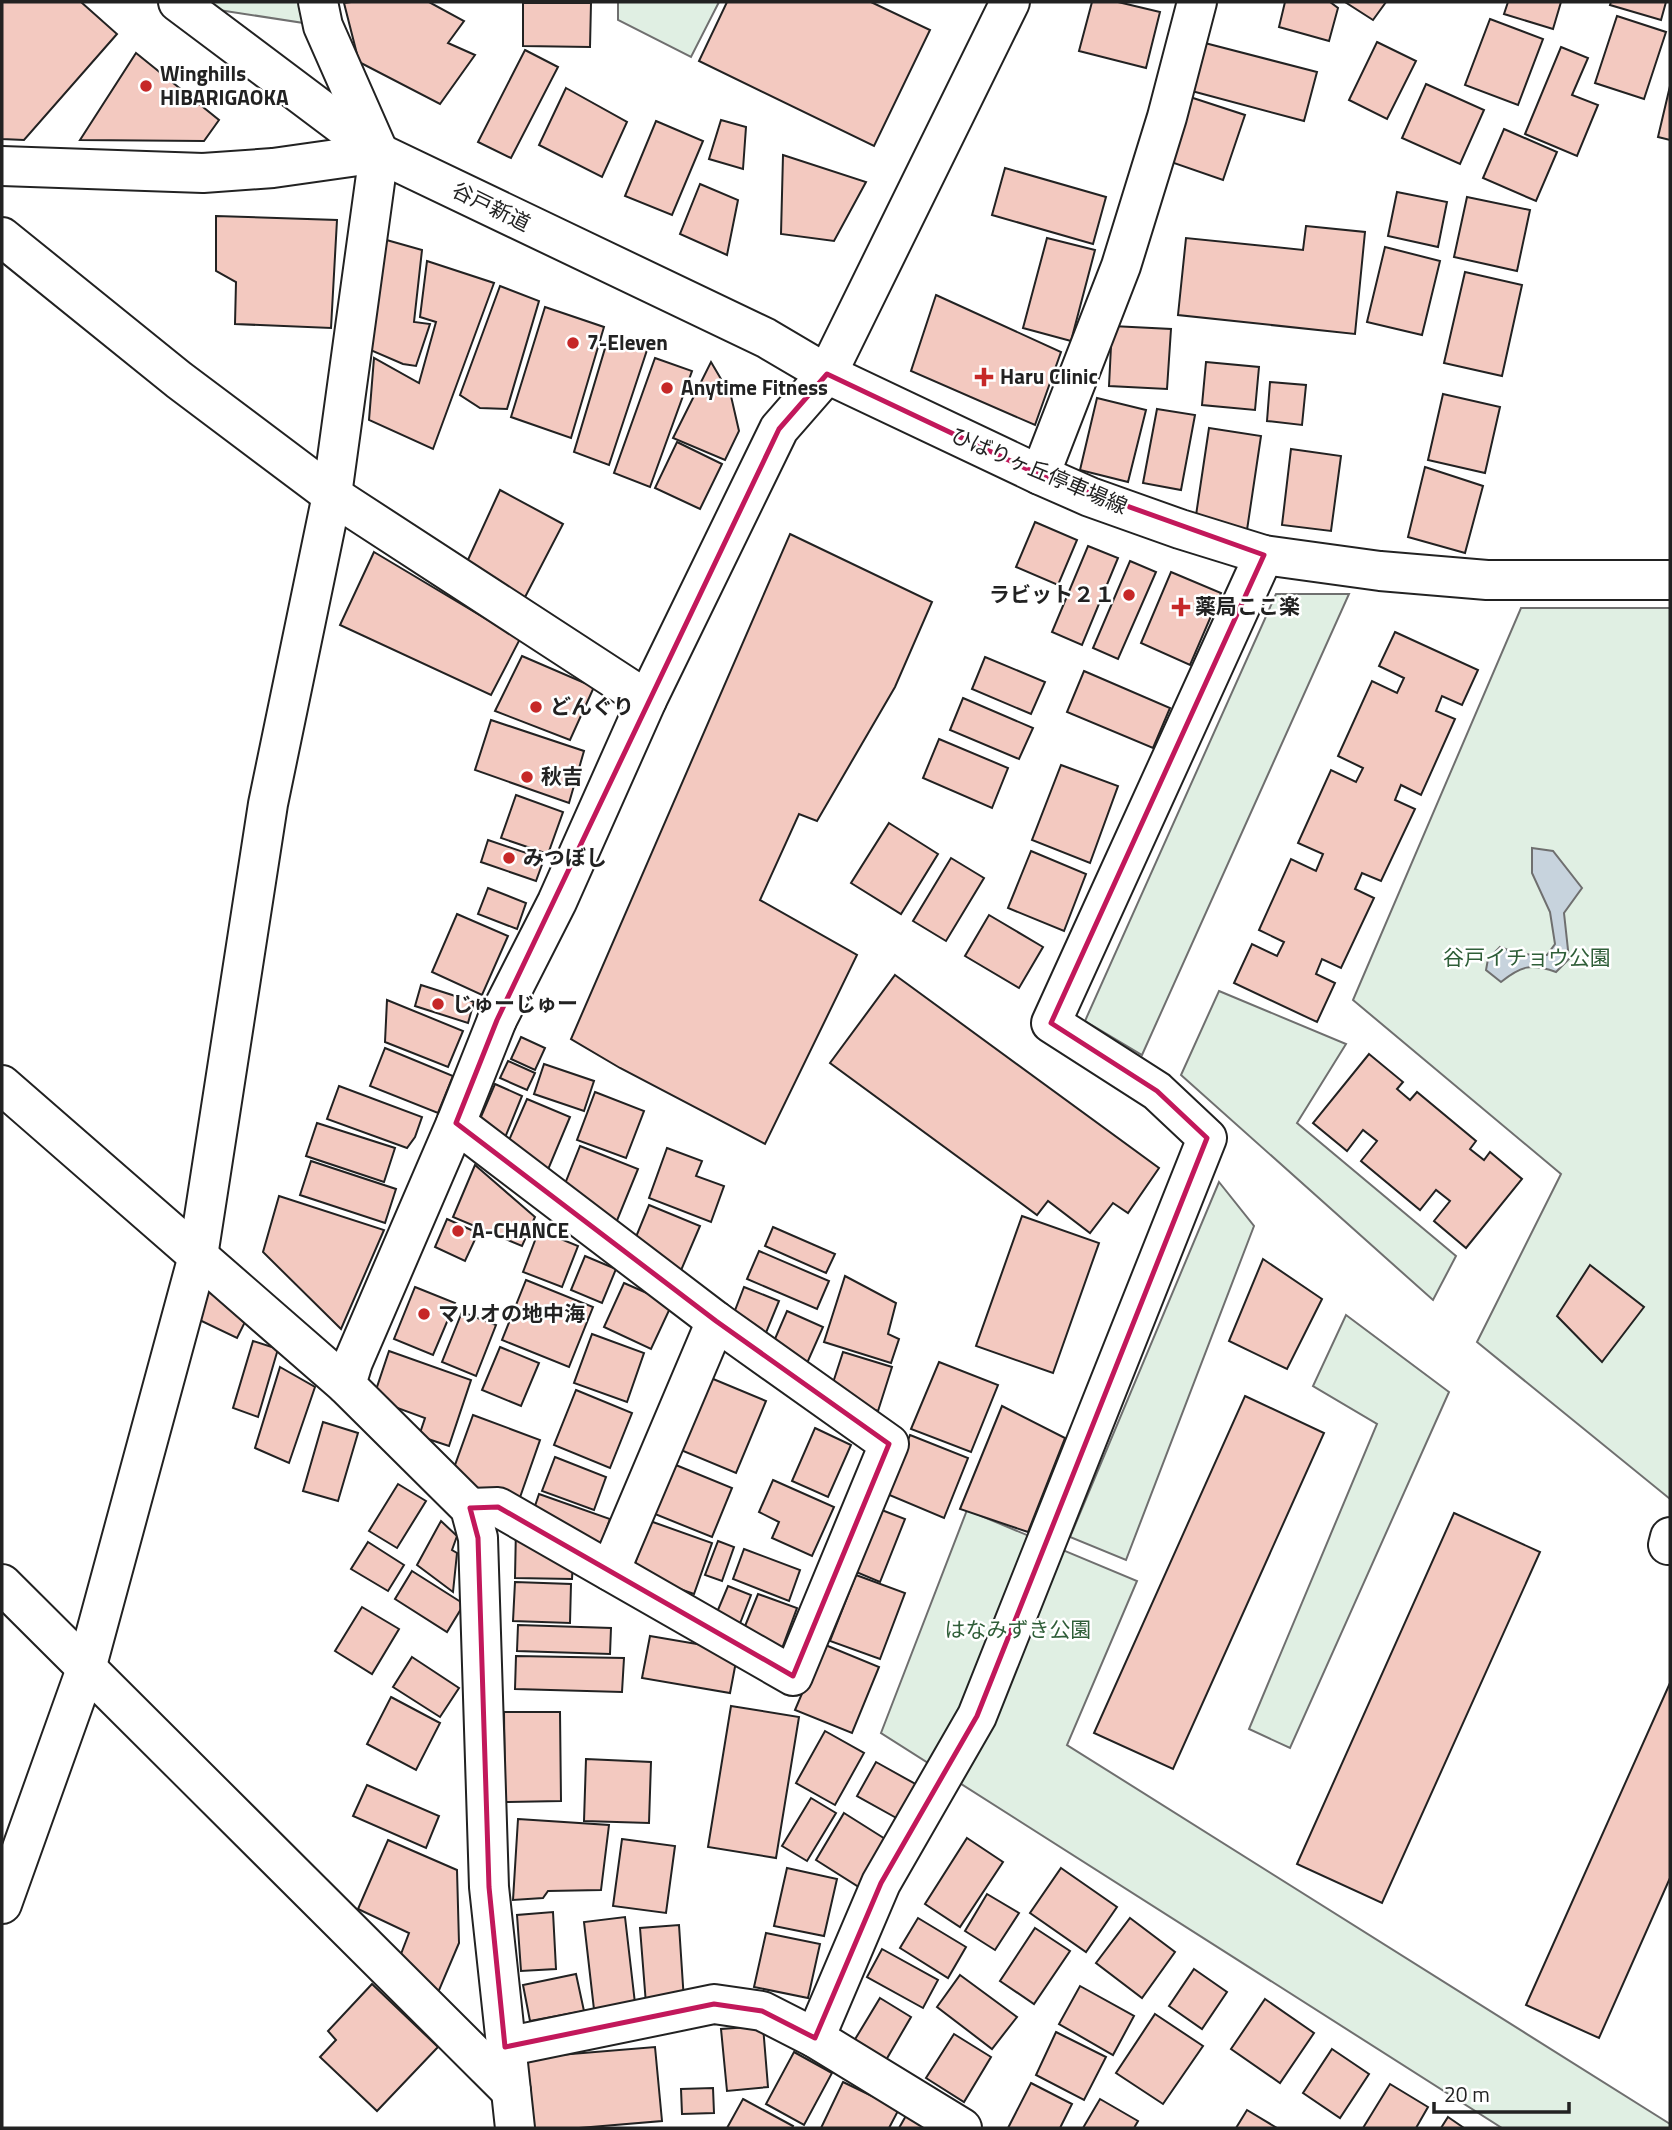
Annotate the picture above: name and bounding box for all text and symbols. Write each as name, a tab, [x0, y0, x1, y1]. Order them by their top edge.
place label: Winghills HIBARIGAOKA	[160, 57, 289, 113]
marker: Winghills HIBARIGAOKA	[138, 78, 154, 94]
street label: 谷戸新道	[447, 173, 536, 239]
place label: 7-Eleven	[587, 326, 668, 358]
marker: 7-Eleven	[565, 335, 581, 351]
place label: Haru Clinic	[1000, 360, 1098, 392]
marker: Haru Clinic	[974, 367, 994, 387]
place label: Anytime Fitness	[681, 371, 828, 403]
marker: Anytime Fitness	[659, 380, 675, 396]
street label: ひばりヶ丘停車場線	[946, 418, 1133, 522]
place label: ラビット２１	[989, 578, 1115, 610]
marker: ラビット２１	[1121, 587, 1137, 603]
place label: 薬局ここ楽	[1195, 590, 1300, 622]
marker: 薬局ここ楽	[1173, 599, 1189, 615]
place label: どんぐり	[550, 690, 634, 722]
marker: どんぐり	[528, 699, 544, 715]
place label: 秋吉	[541, 760, 583, 792]
marker: 秋吉	[519, 769, 535, 785]
place label: みつぼし	[523, 841, 607, 873]
marker: みつぼし	[501, 850, 517, 866]
park label: 谷戸イチョウ公園	[1443, 941, 1611, 973]
place label: じゅーじゅー	[452, 987, 578, 1019]
marker: じゅーじゅー	[430, 996, 446, 1012]
place label: A-CHANCE	[472, 1214, 569, 1246]
marker: A-CHANCE	[450, 1223, 466, 1239]
place label: マリオの地中海	[438, 1297, 585, 1329]
marker: マリオの地中海	[416, 1306, 432, 1322]
park label: はなみずき公園	[945, 1613, 1092, 1645]
scale bar	[1434, 2070, 1569, 2114]
text: 20 m	[1444, 2078, 1490, 2110]

